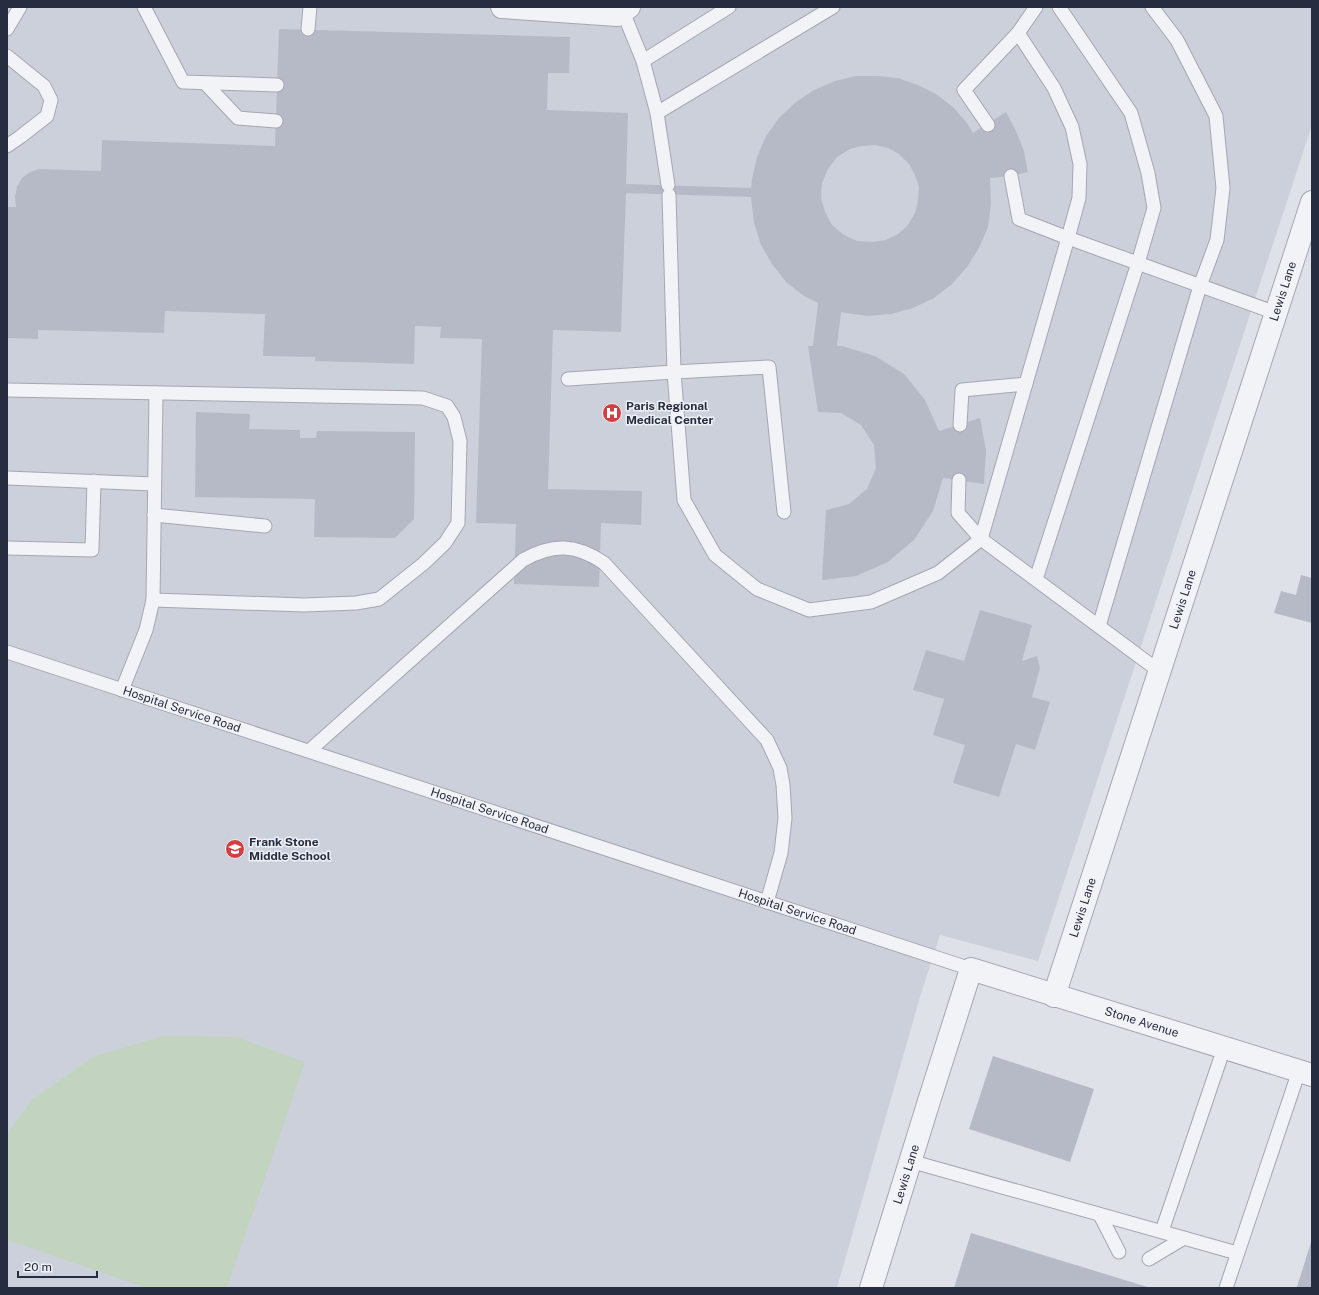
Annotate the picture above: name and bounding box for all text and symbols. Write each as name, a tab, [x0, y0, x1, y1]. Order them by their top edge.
street label: Lewis Lane	[1267, 260, 1299, 323]
place label: Paris Regional Medical Center	[626, 399, 713, 427]
hospital icon: Paris Regional Medical Center	[601, 402, 623, 424]
street label: Lewis Lane	[1167, 568, 1199, 631]
street label: Hospital Service Road	[121, 684, 243, 735]
street label: Hospital Service Road	[429, 785, 550, 837]
place label: Frank Stone Middle School	[249, 835, 331, 863]
school or university icon: Frank Stone Middle School	[224, 838, 246, 860]
street label: Lewis Lane	[1067, 876, 1099, 939]
street label: Hospital Service Road	[737, 886, 858, 938]
street label: Stone Avenue	[1103, 1004, 1181, 1040]
street label: Lewis Lane	[890, 1143, 922, 1206]
scale bar	[18, 1253, 97, 1279]
text: 20 m	[24, 1260, 52, 1274]

